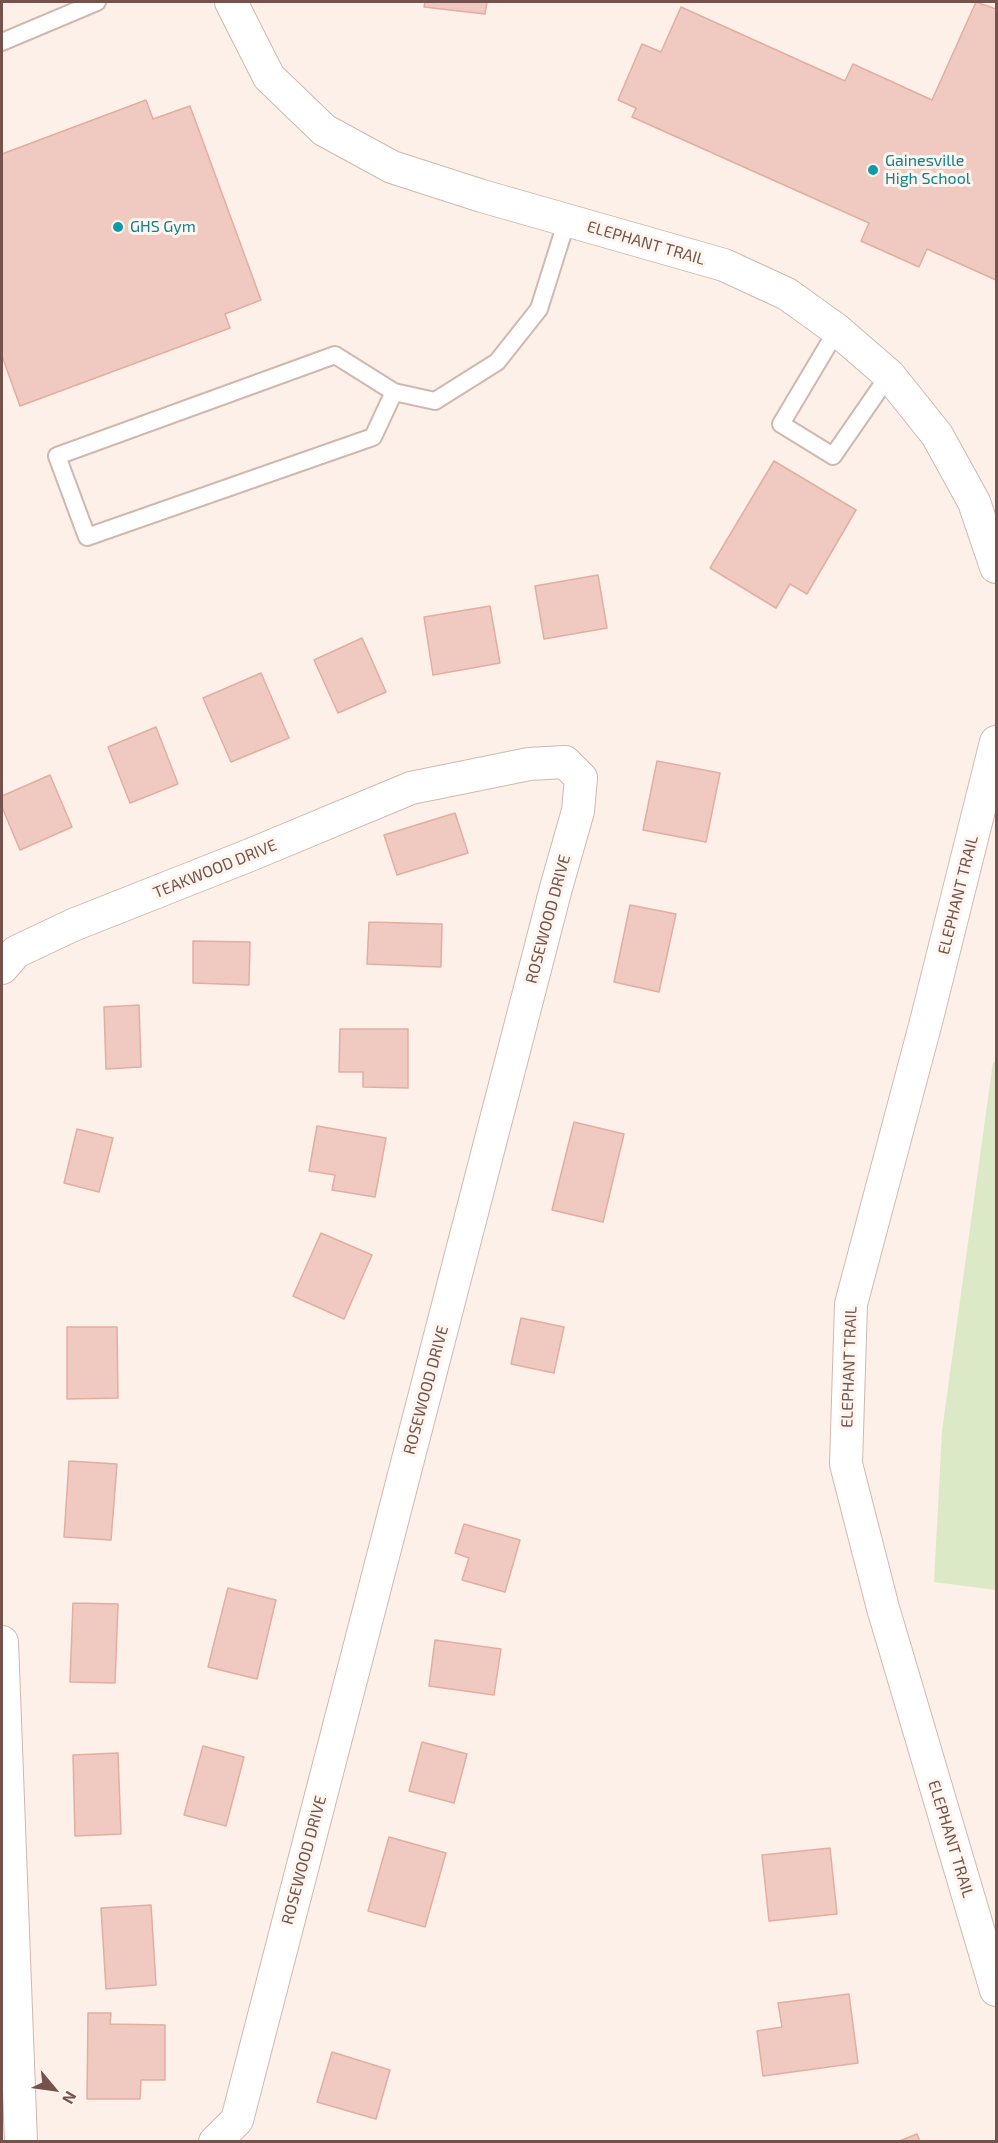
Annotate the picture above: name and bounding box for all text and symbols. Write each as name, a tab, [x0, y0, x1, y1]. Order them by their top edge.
place label: Gainesville High School	[885, 151, 970, 189]
marker: Gainesville High School	[866, 163, 880, 177]
place label: GHS Gym	[130, 217, 196, 237]
street label: ELEPHANT TRAIL	[585, 217, 707, 269]
marker: GHS Gym	[111, 220, 125, 234]
street label: ELEPHANT TRAIL	[934, 834, 982, 956]
street label: TEAKWOOD DRIVE	[150, 835, 280, 903]
street label: ROSEWOOD DRIVE	[522, 852, 574, 986]
street label: ELEPHANT TRAIL	[837, 1306, 861, 1428]
street label: ROSEWOOD DRIVE	[400, 1323, 452, 1457]
street label: ELEPHANT TRAIL	[924, 1778, 978, 1900]
street label: ROSEWOOD DRIVE	[278, 1793, 330, 1927]
north arrow	[24, 2059, 84, 2119]
text: N	[59, 2088, 81, 2108]

